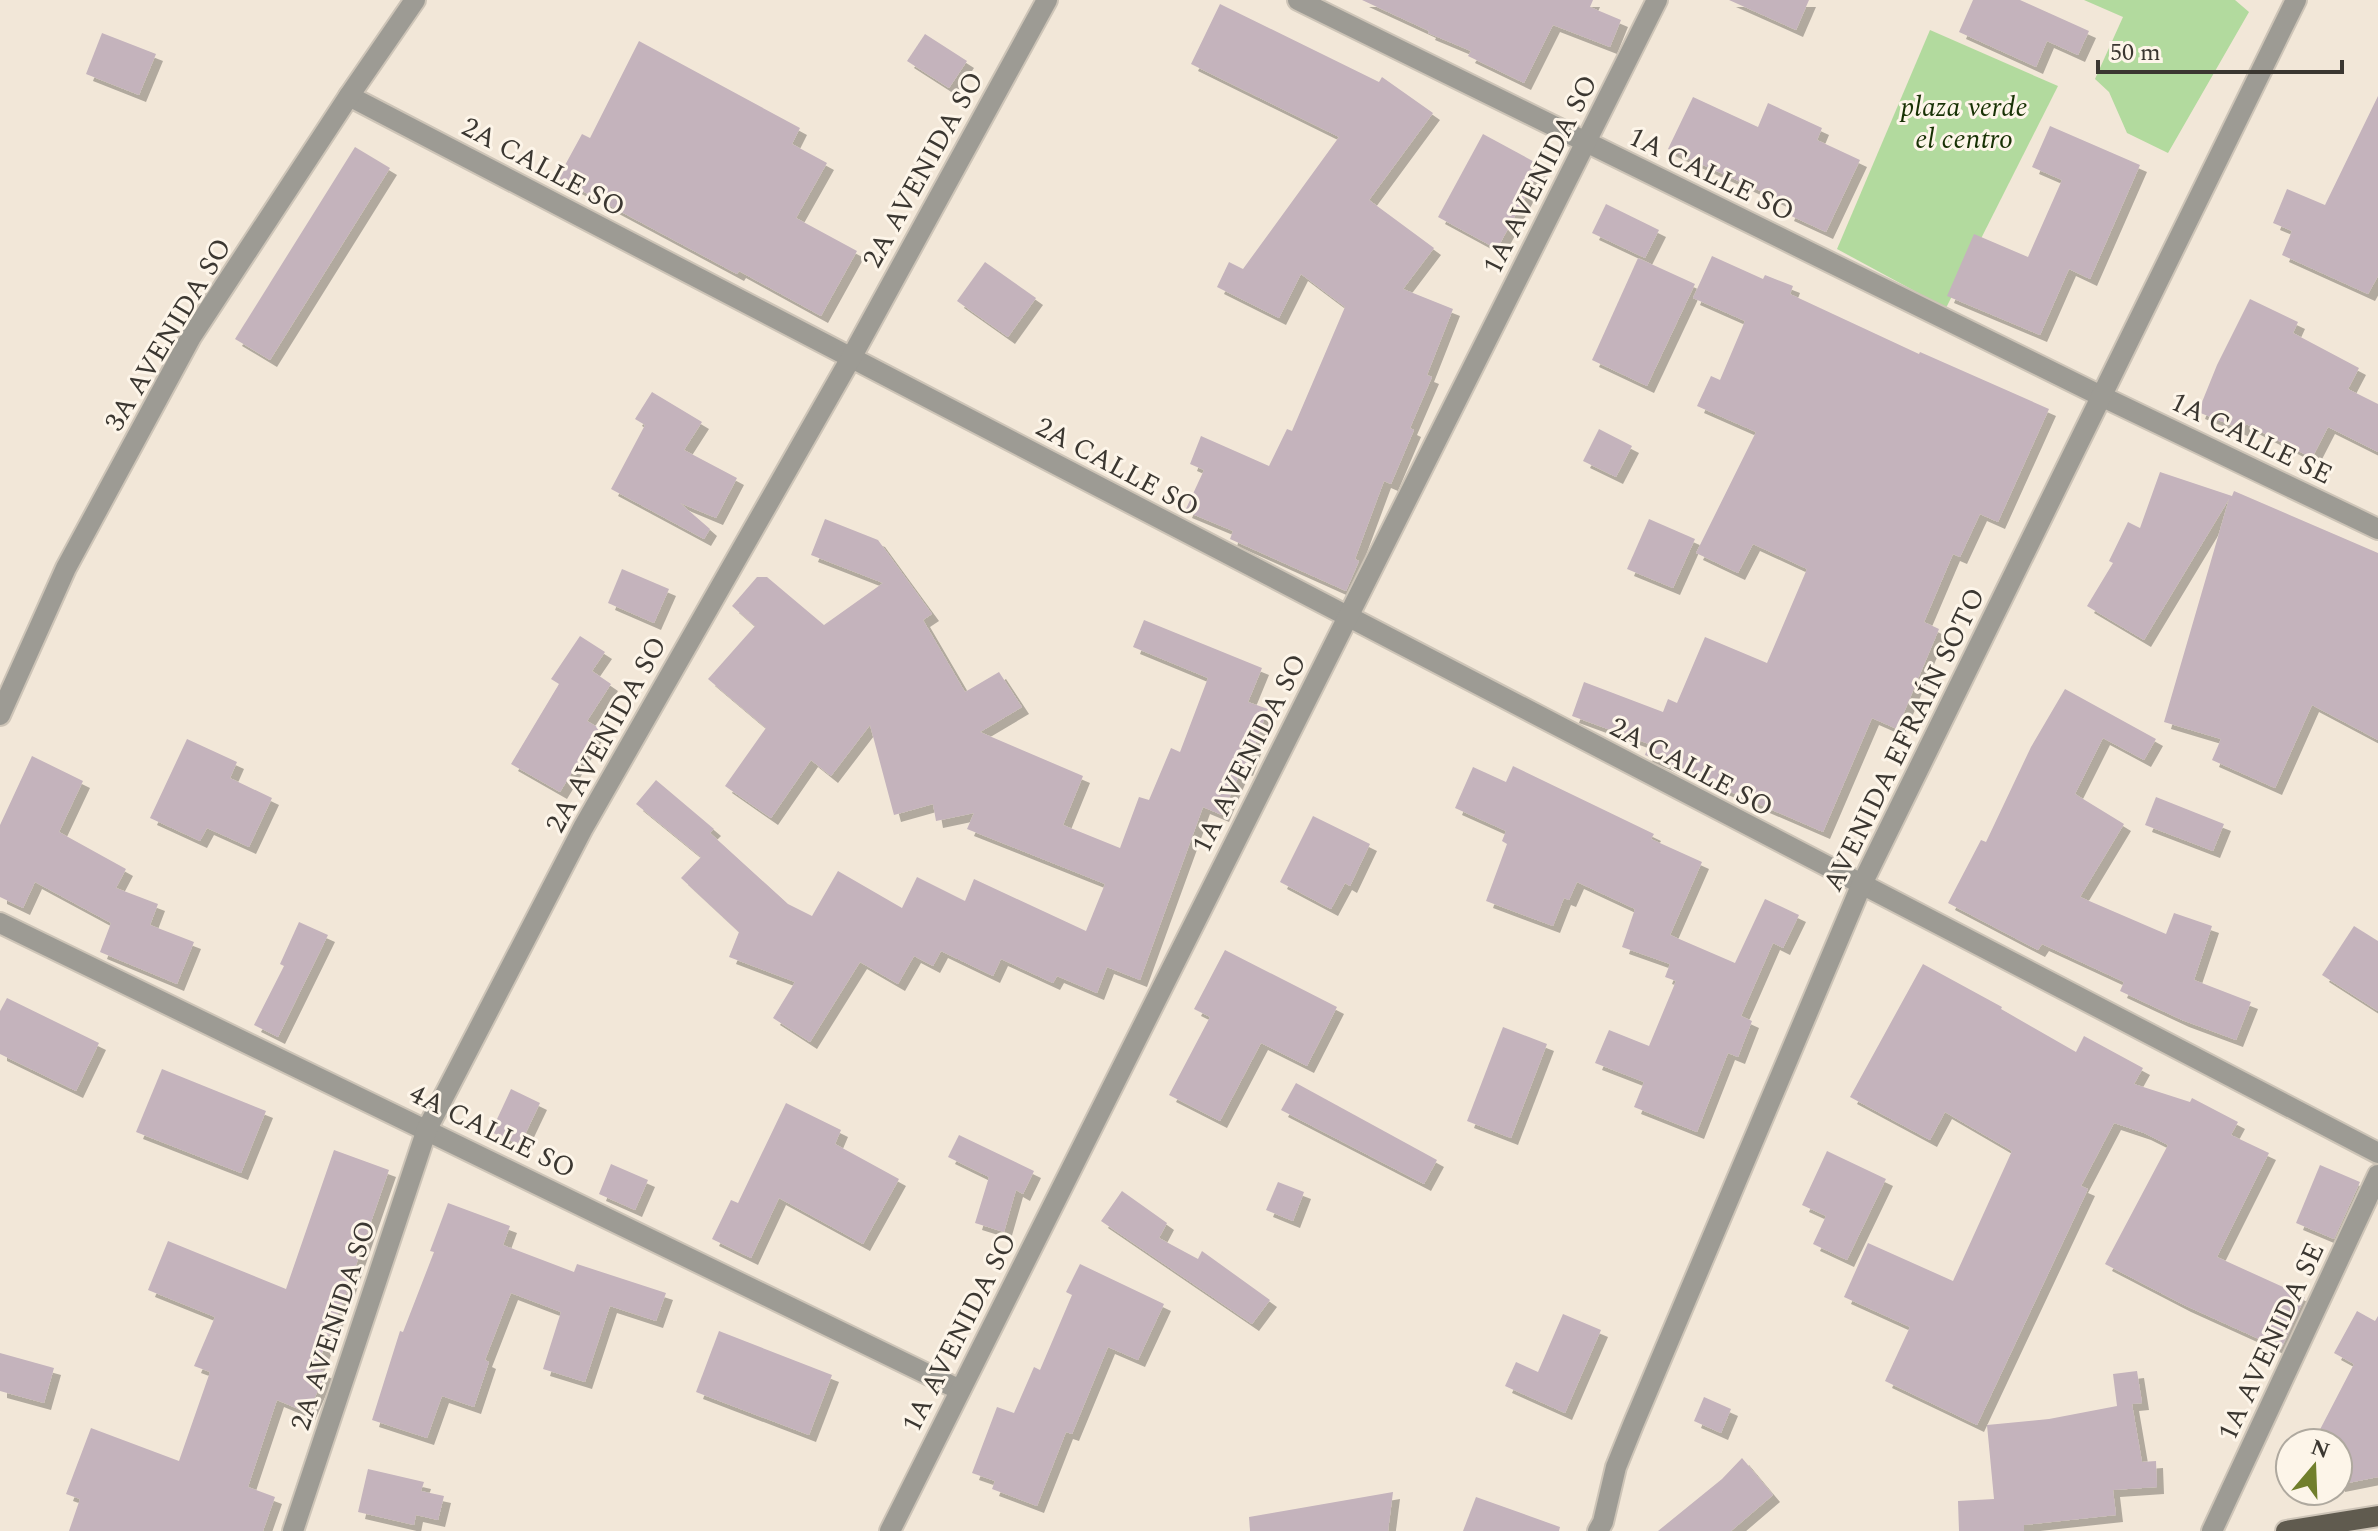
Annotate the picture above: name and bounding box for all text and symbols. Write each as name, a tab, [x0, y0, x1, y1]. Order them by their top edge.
scale bar	[2098, 24, 2342, 74]
text: 50 m	[2110, 35, 2161, 71]
street label: 2A AVENIDA SO	[851, 63, 995, 276]
street label: 1A AVENIDA SO	[1471, 67, 1609, 282]
park label: plaza verde el centro	[1899, 86, 2028, 161]
street label: 2A CALLE SO	[454, 106, 633, 229]
street label: 1A CALLE SO	[1621, 115, 1802, 233]
street label: 3A AVENIDA SO	[93, 230, 243, 440]
street label: 1A CALLE SE	[2163, 380, 2340, 496]
street label: 2A CALLE SO	[1028, 406, 1207, 529]
street label: AVENIDA EFRAÍN SOTO	[1812, 580, 1997, 899]
street label: 2A AVENIDA SO	[534, 628, 678, 841]
street label: 1A AVENIDA SO	[1180, 646, 1318, 861]
street label: 2A CALLE SO	[1602, 706, 1781, 829]
street label: 4A CALLE SO	[402, 1072, 583, 1190]
street label: 2A AVENIDA SO	[279, 1215, 388, 1436]
street label: 1A AVENIDA SO	[890, 1225, 1028, 1440]
street label: 1A AVENIDA SE	[2206, 1235, 2336, 1448]
north arrow	[2274, 1427, 2354, 1507]
text: N	[2306, 1431, 2334, 1468]

